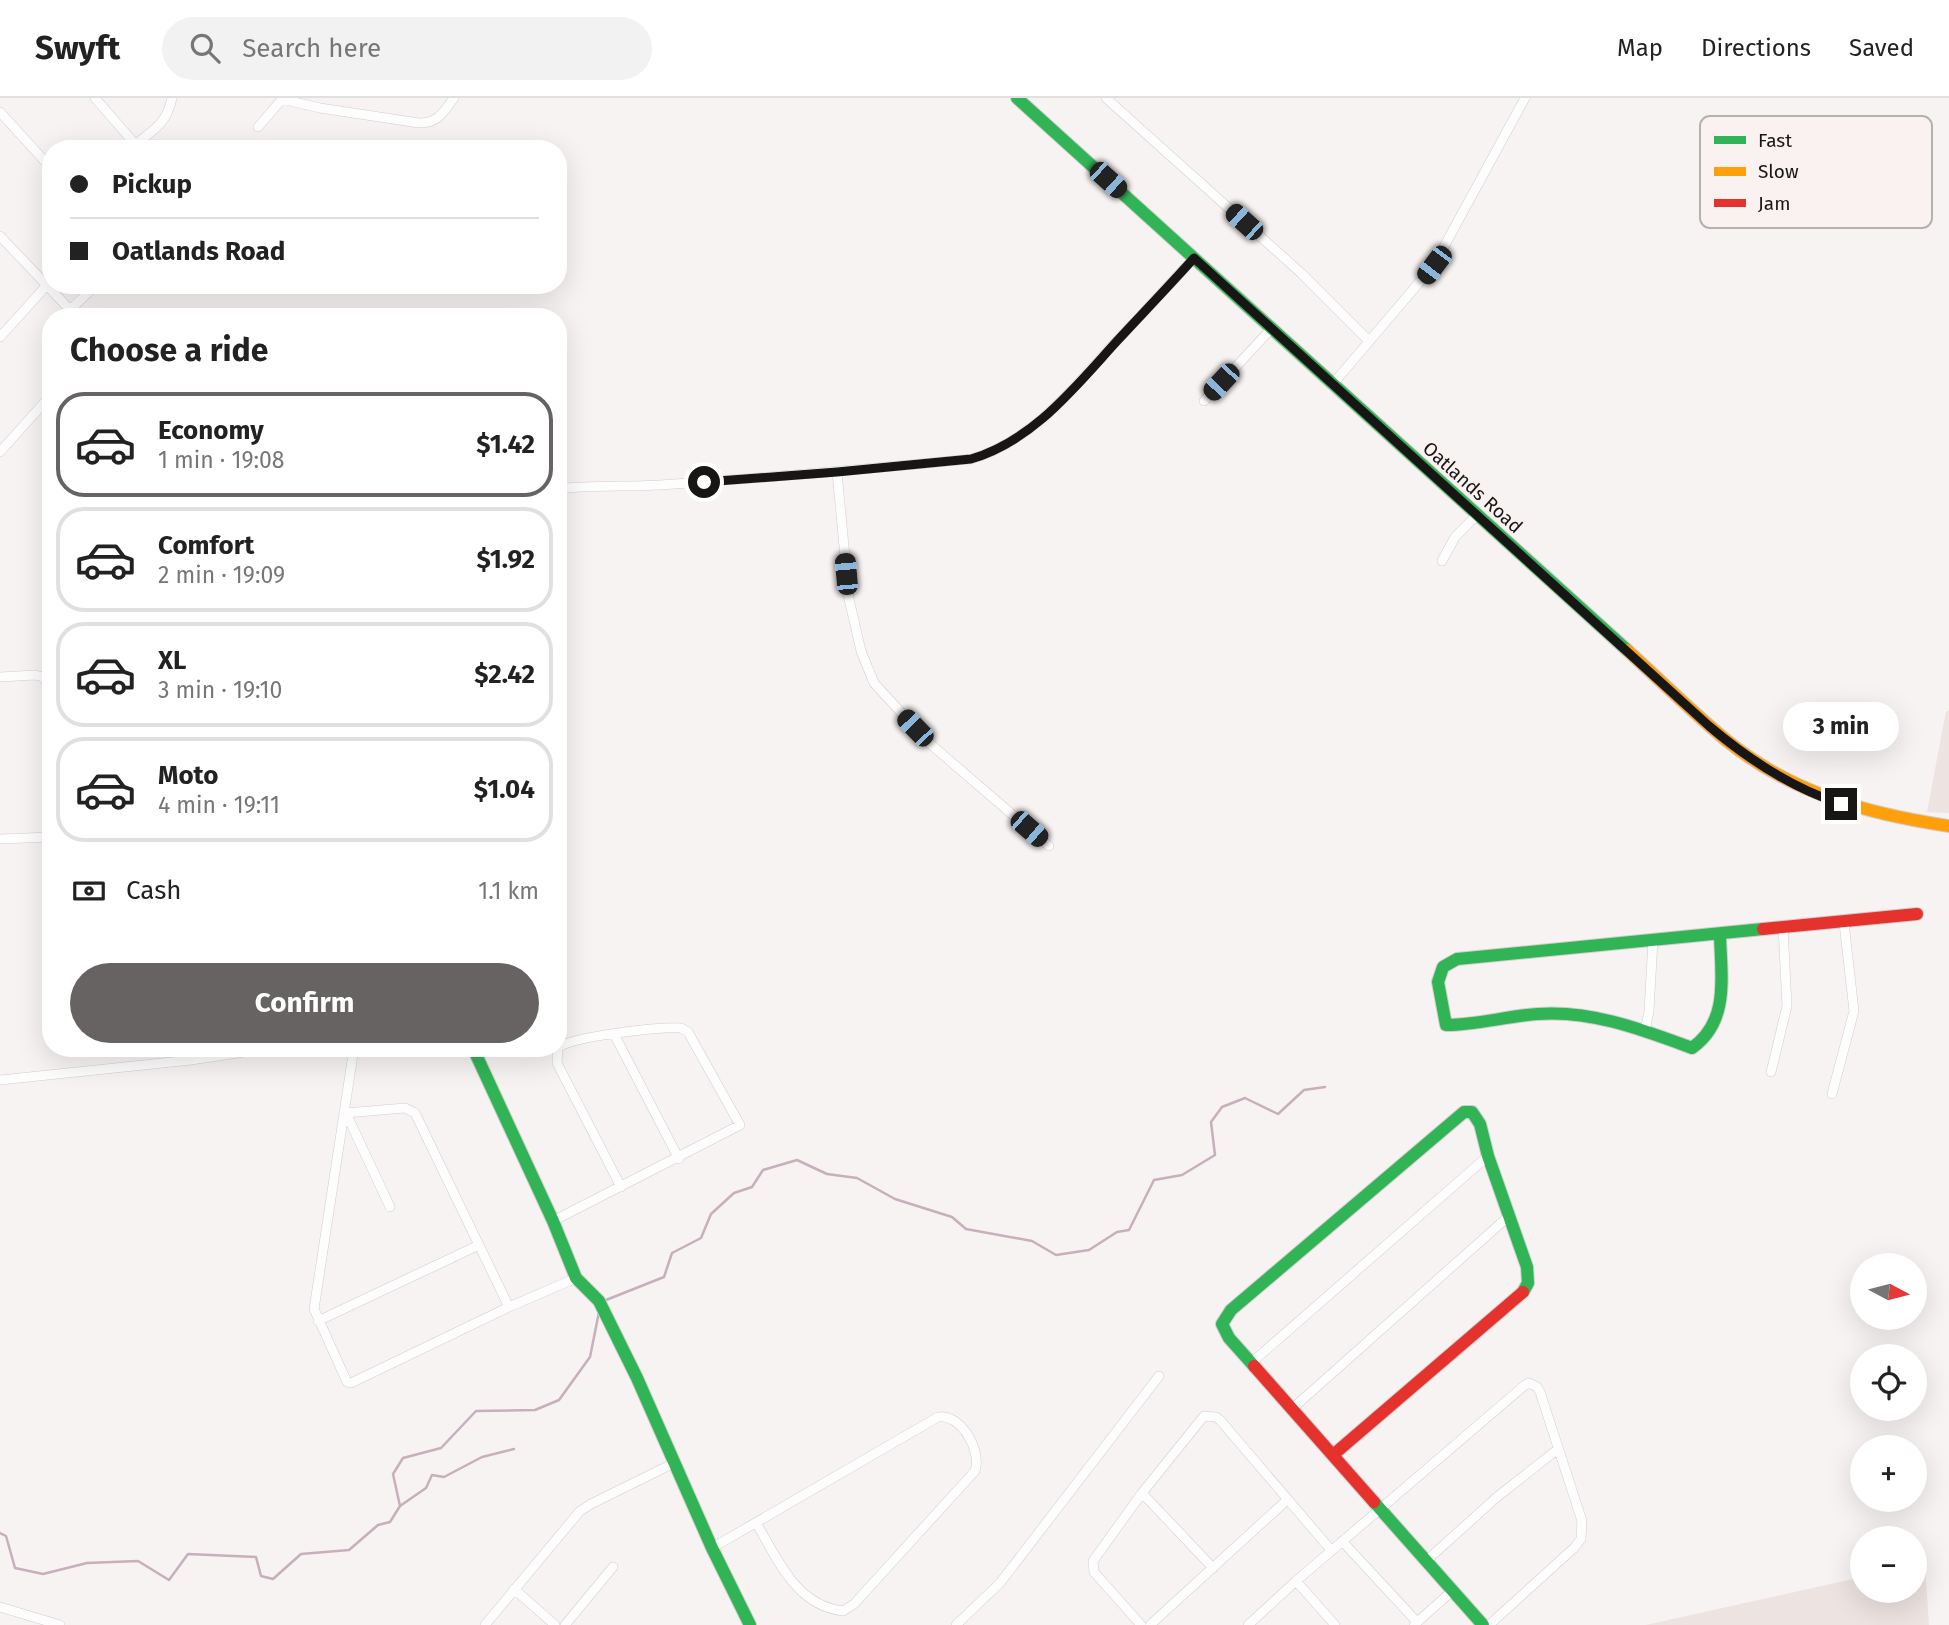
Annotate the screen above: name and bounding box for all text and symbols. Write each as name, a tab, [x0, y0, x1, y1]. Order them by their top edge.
search box	[162, 17, 652, 80]
text: Swyft	[35, 28, 120, 68]
icon: search	[186, 29, 224, 67]
text: Search here	[242, 33, 381, 64]
text: Map	[1617, 34, 1663, 62]
text: Directions	[1701, 34, 1811, 62]
text: Saved	[1849, 34, 1914, 62]
legend	[1700, 116, 1932, 228]
text: Fast	[1758, 129, 1792, 152]
car	[1086, 158, 1131, 202]
text: Slow	[1758, 160, 1799, 183]
text: Pickup	[112, 169, 192, 200]
text: Jam	[1758, 192, 1790, 215]
car	[1222, 200, 1267, 244]
text: Oatlands Road	[112, 236, 285, 267]
car	[1413, 242, 1456, 288]
text: Choose a ride	[70, 331, 268, 369]
car	[1199, 359, 1244, 405]
icon: car	[74, 413, 137, 476]
text: Economy	[158, 415, 264, 446]
text: $1.42	[476, 429, 535, 460]
street label: Oatlands Road	[1418, 437, 1527, 538]
text: 1 min · 19:08	[158, 446, 285, 474]
route start	[688, 466, 720, 498]
icon: car	[74, 528, 137, 591]
text: Comfort	[158, 530, 254, 561]
text: $1.92	[476, 544, 535, 575]
car	[834, 552, 859, 596]
text: 2 min · 19:09	[158, 561, 285, 589]
icon: car	[74, 643, 137, 706]
text: XL	[158, 645, 186, 676]
text: $2.42	[474, 659, 535, 690]
text: 3 min · 19:10	[158, 676, 282, 704]
callout: 3 min	[1783, 702, 1899, 752]
car	[893, 706, 938, 750]
text: 3 min	[1813, 712, 1869, 740]
icon: car	[74, 758, 137, 821]
text: Moto	[158, 760, 218, 791]
text: $1.04	[474, 774, 535, 805]
route end	[1825, 788, 1857, 820]
text: 4 min · 19:11	[158, 791, 280, 819]
car	[1007, 807, 1052, 851]
icon: cash	[70, 872, 108, 910]
text: Cash	[126, 875, 182, 906]
text: 1.1 km	[478, 877, 539, 905]
button: Confirm	[70, 963, 539, 1043]
north arrow	[1850, 1253, 1927, 1330]
map controls	[1850, 1253, 1927, 1603]
button: locate	[1850, 1344, 1927, 1421]
button: +	[1850, 1435, 1927, 1512]
button: −	[1850, 1526, 1927, 1603]

